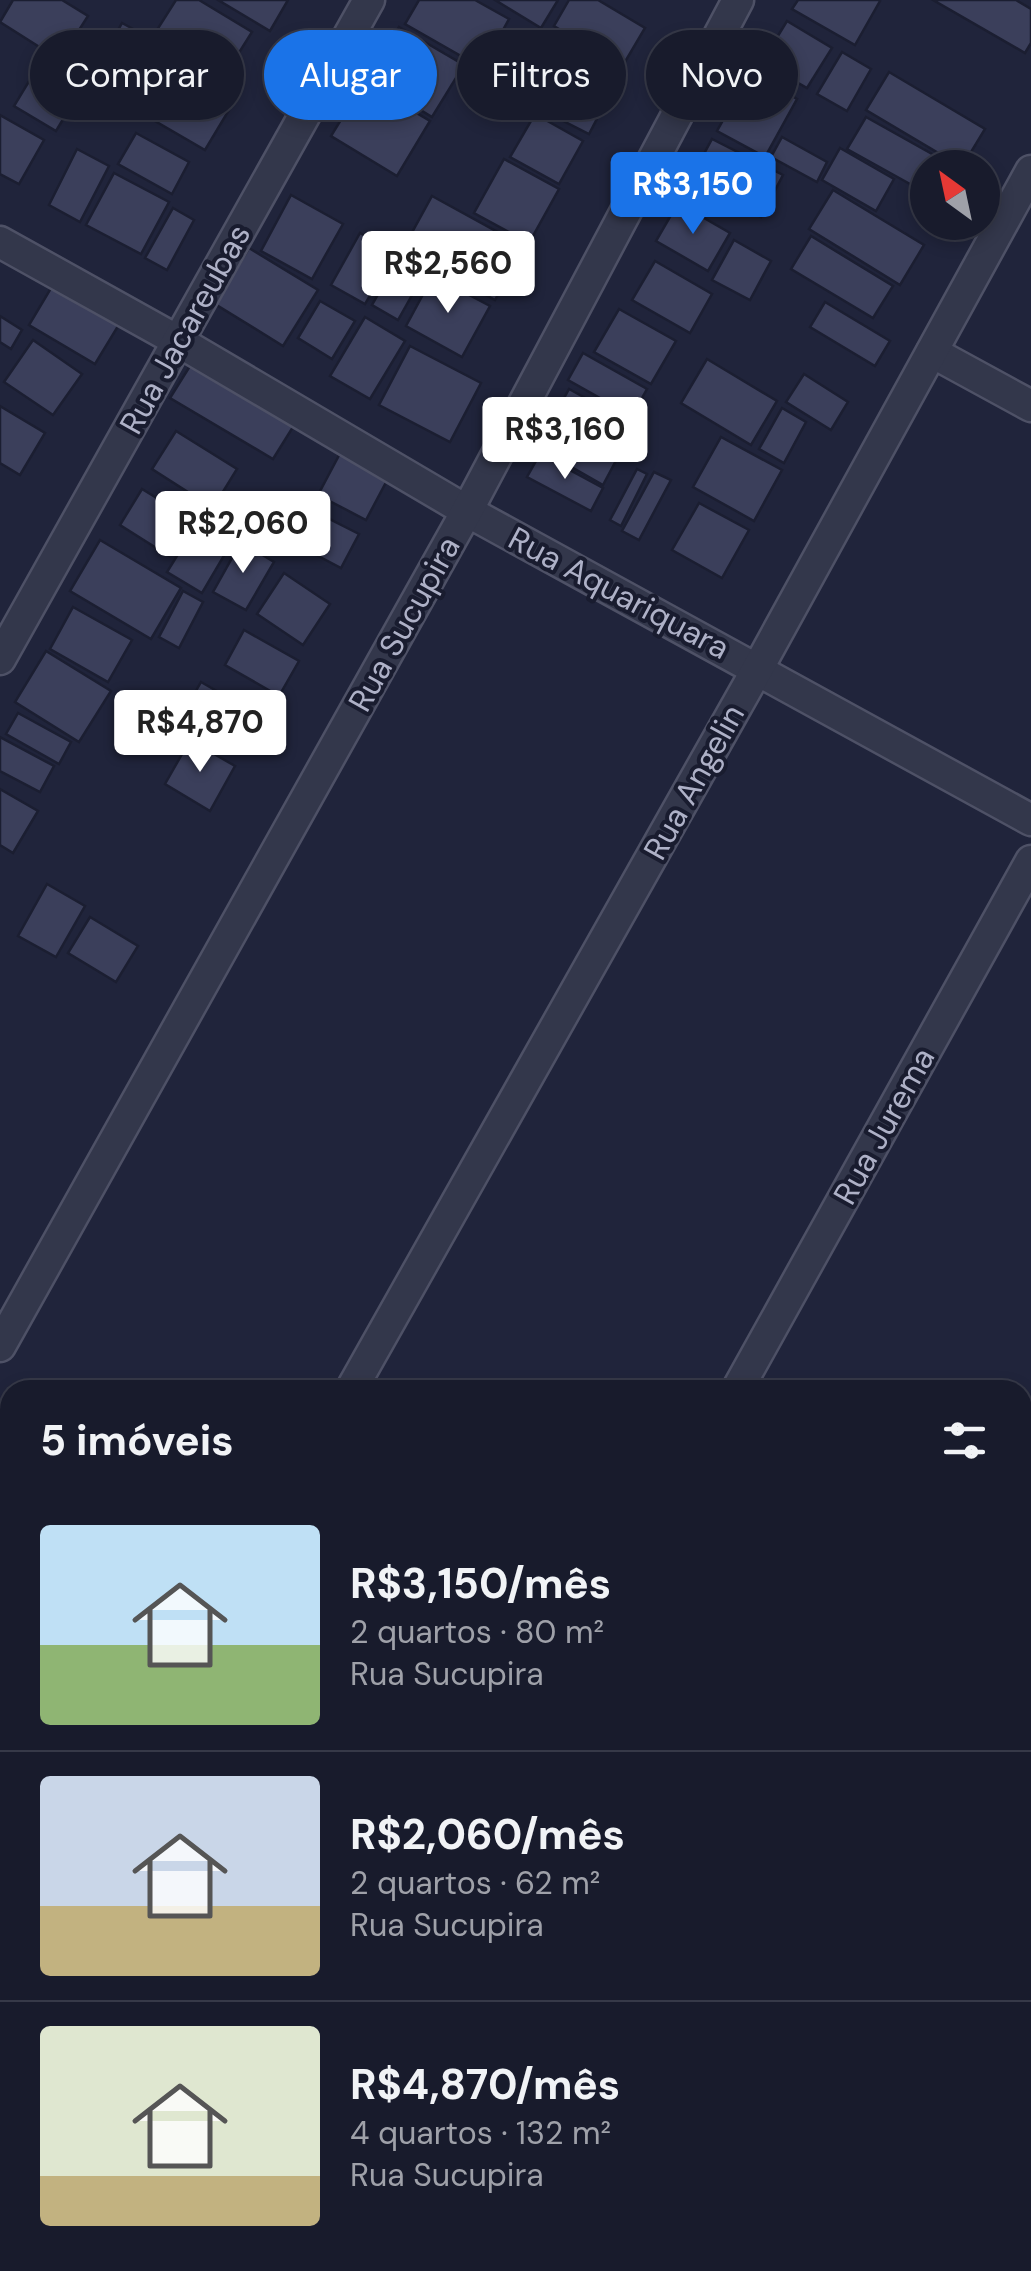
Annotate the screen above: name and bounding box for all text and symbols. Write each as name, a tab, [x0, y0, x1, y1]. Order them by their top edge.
chip: Comprar	[30, 30, 244, 120]
chip: Alugar	[264, 30, 437, 120]
chip: Filtros	[457, 30, 626, 120]
chip: Novo	[646, 30, 798, 120]
north arrow	[910, 150, 1000, 240]
map controls	[910, 150, 1000, 240]
pin: R$3,150	[601, 152, 785, 237]
text: R$3,150	[633, 163, 753, 205]
street label: Rua Jacareubas	[110, 217, 260, 441]
pin: R$2,560	[356, 231, 540, 316]
text: R$2,560	[384, 242, 512, 284]
pin: R$3,160	[473, 397, 657, 482]
text: R$3,160	[504, 408, 626, 450]
pin: R$2,060	[151, 491, 335, 576]
text: R$2,060	[177, 502, 309, 544]
street label: Rua Aquariquara	[501, 517, 737, 669]
street label: Rua Sucupira	[339, 529, 469, 719]
pin: R$4,870	[108, 690, 292, 775]
street label: Rua Angelin	[634, 697, 754, 867]
text: R$4,870	[136, 701, 264, 743]
street label: Rua Jurema	[824, 1040, 944, 1212]
text: 5 imóveis	[40, 1413, 234, 1468]
icon: filters	[937, 1413, 992, 1468]
text: R$3,150/mês	[350, 1556, 611, 1611]
icon: home	[120, 1565, 240, 1685]
text: 2 quartos · 80 m²	[350, 1611, 604, 1653]
text: Rua Sucupira	[350, 1653, 544, 1695]
text: R$2,060/mês	[350, 1807, 625, 1862]
icon: home	[120, 1816, 240, 1936]
text: 2 quartos · 62 m²	[350, 1862, 600, 1904]
text: Rua Sucupira	[350, 1904, 544, 1946]
text: R$4,870/mês	[350, 2057, 620, 2112]
icon: home	[120, 2066, 240, 2186]
text: 4 quartos · 132 m²	[350, 2112, 611, 2154]
text: Rua Sucupira	[350, 2154, 544, 2196]

